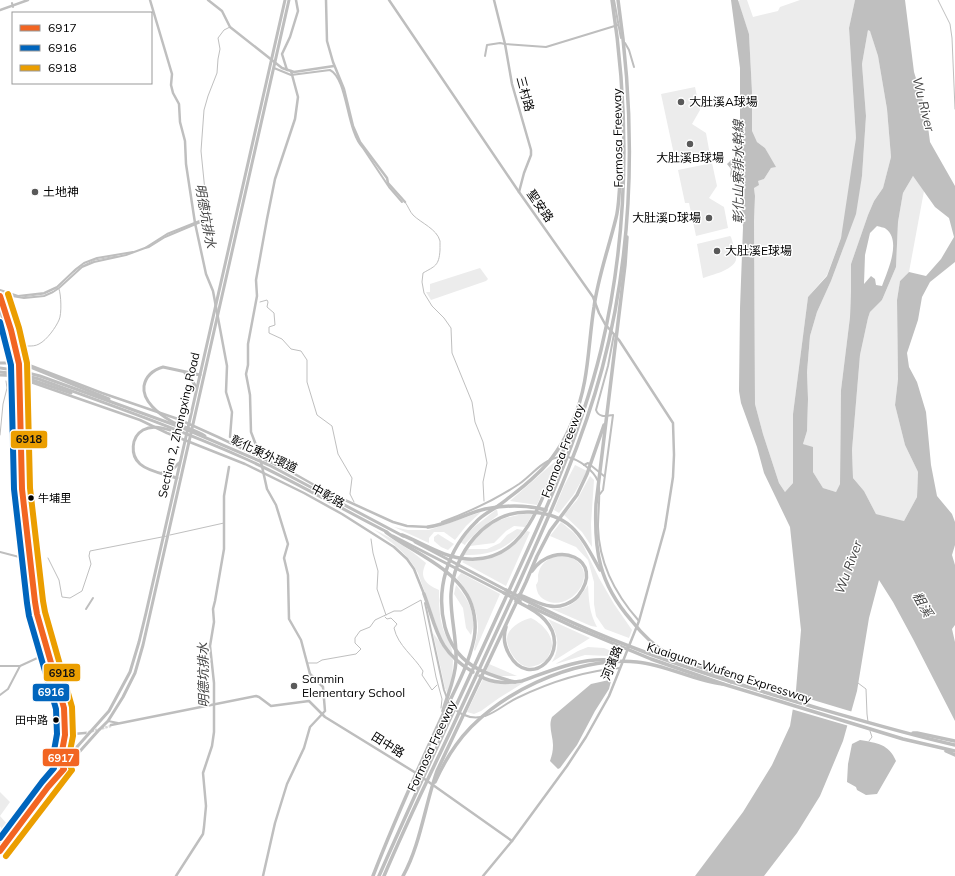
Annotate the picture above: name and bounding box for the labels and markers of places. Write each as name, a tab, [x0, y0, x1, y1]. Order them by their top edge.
place label: 大肚溪A球場	[689, 94, 758, 109]
marker: 大肚溪A球場	[676, 97, 686, 107]
marker: 大肚溪B球場	[685, 139, 695, 149]
place label: 大肚溪B球場	[656, 150, 724, 165]
place label: 土地神	[43, 184, 79, 199]
marker: 土地神	[30, 187, 40, 197]
place label: 大肚溪D球場	[632, 210, 701, 225]
marker: 大肚溪D球場	[704, 213, 714, 223]
place label: 大肚溪E球場	[725, 243, 792, 258]
marker: 大肚溪E球場	[712, 246, 722, 256]
place label: 牛埔里	[38, 491, 71, 505]
marker: 牛埔里	[26, 493, 36, 503]
place label: Sanmin Elementary School	[302, 671, 405, 700]
marker: Sanmin Elementary School	[289, 681, 299, 691]
place label: 田中路	[15, 713, 48, 727]
marker: 田中路	[51, 715, 61, 725]

